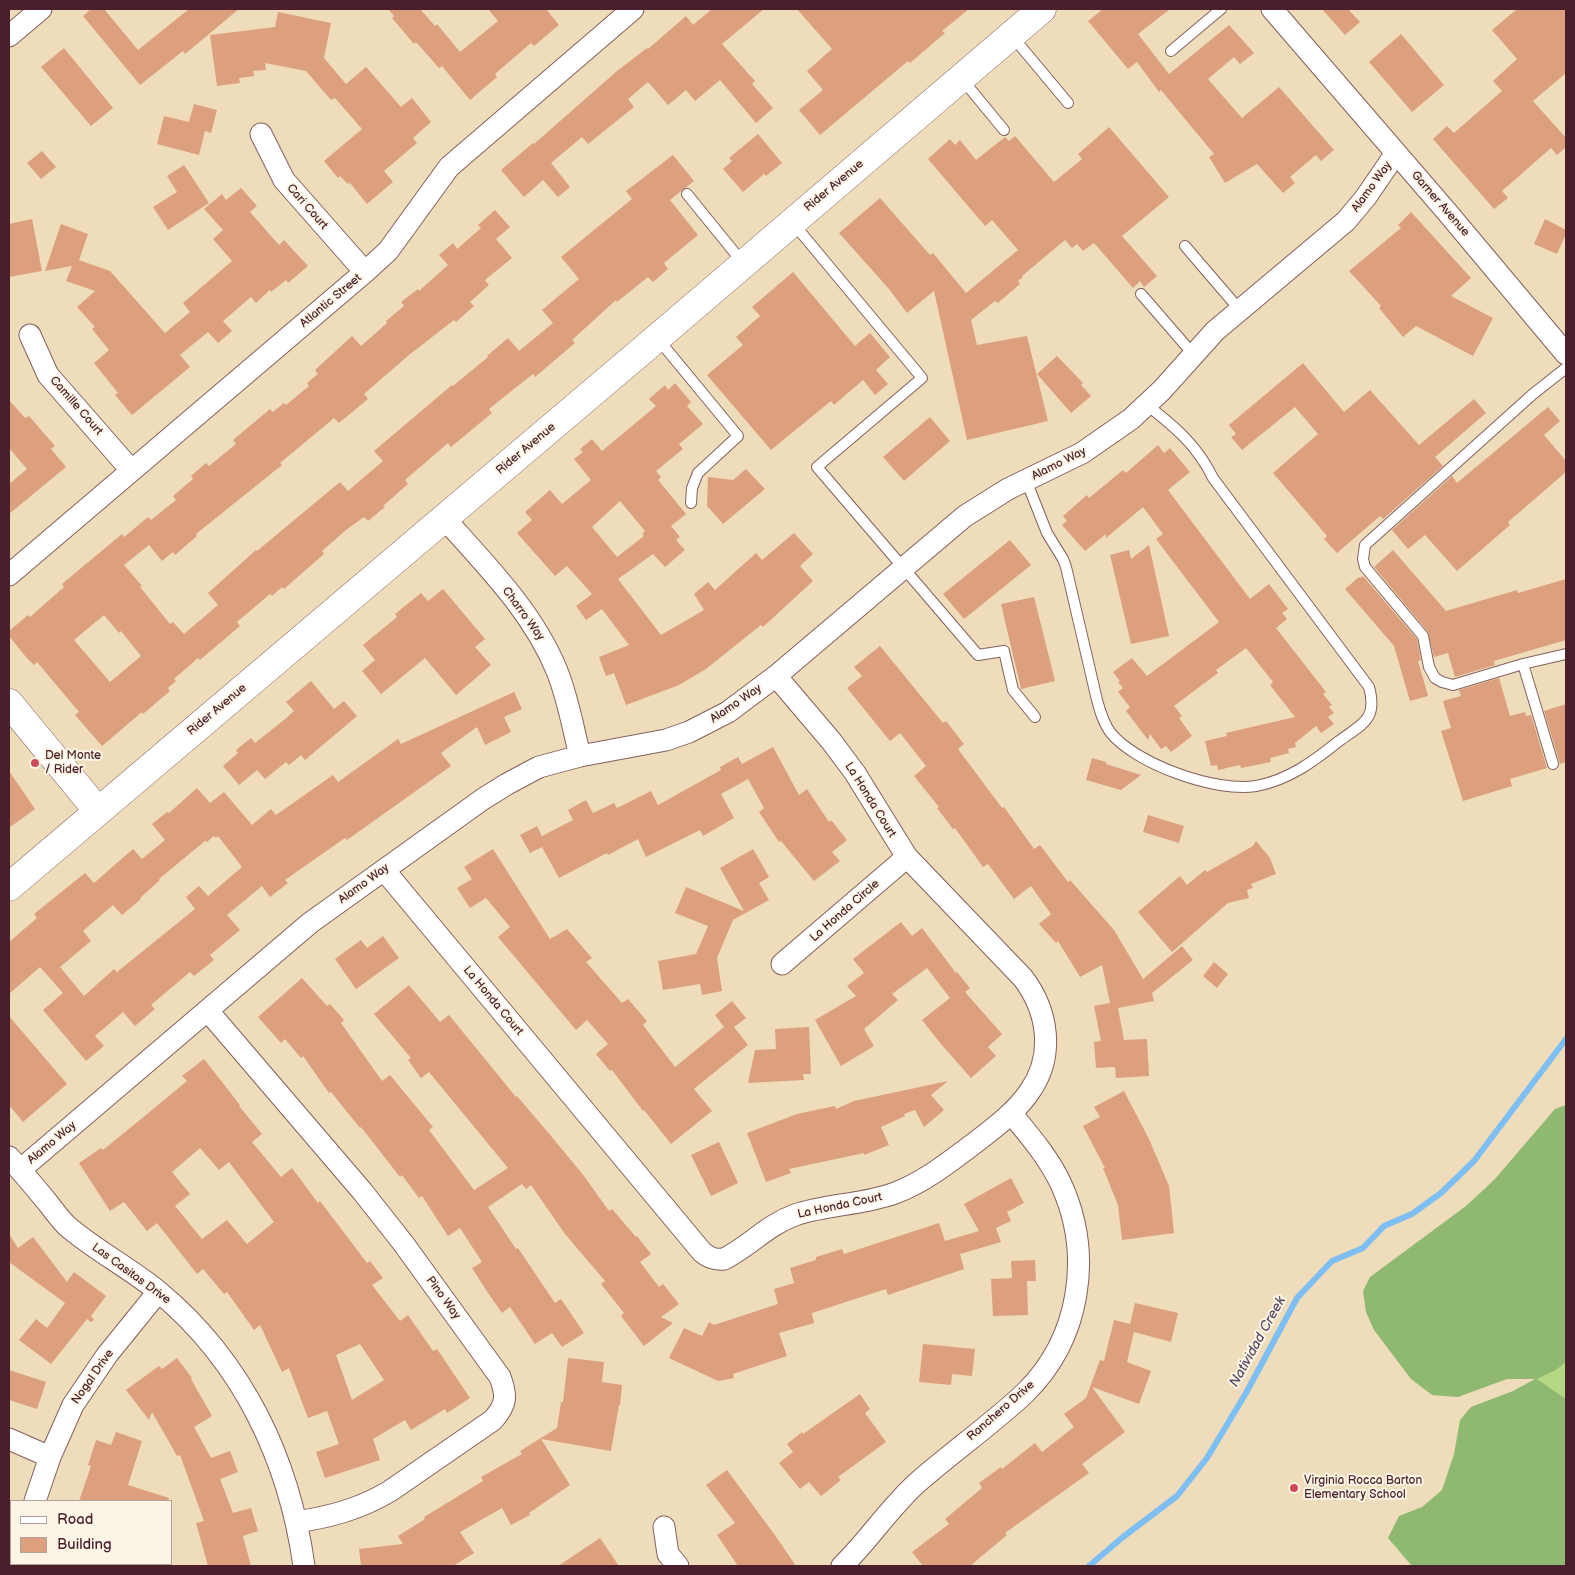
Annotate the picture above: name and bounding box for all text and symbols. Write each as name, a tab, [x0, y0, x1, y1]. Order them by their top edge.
street label: Rider Avenue	[801, 157, 867, 215]
street label: Alamo Way	[1349, 159, 1395, 215]
street label: Garner Avenue	[1408, 168, 1472, 240]
street label: Cari Court	[283, 181, 331, 233]
street label: Atlantic Street	[297, 271, 365, 331]
street label: Camille Court	[46, 373, 106, 439]
street label: Rider Avenue	[493, 420, 559, 478]
street label: Alamo Way	[1029, 444, 1089, 484]
street label: Charro Way	[499, 584, 547, 644]
street label: Rider Avenue	[184, 681, 250, 739]
street label: Alamo Way	[707, 681, 765, 727]
place label: Del Monte / Rider	[45, 749, 101, 777]
marker: Del Monte / Rider	[29, 757, 41, 769]
street label: La Honda Court	[841, 760, 899, 840]
street label: Alamo Way	[336, 861, 392, 907]
street label: La Honda Circle	[807, 877, 883, 945]
street label: La Honda Court	[460, 963, 526, 1039]
street label: Alamo Way	[25, 1118, 79, 1168]
street label: La Honda Court	[796, 1190, 884, 1222]
street label: Las Casitas Drive	[89, 1241, 173, 1307]
street label: Pino Way	[423, 1274, 463, 1322]
water label: Natividad Creek	[1226, 1294, 1290, 1390]
street label: Nogal Drive	[69, 1347, 117, 1407]
street label: Ranchero Drive	[964, 1378, 1038, 1444]
place label: Virginia Rocca Barton Elementary School	[1304, 1474, 1422, 1502]
marker: Virginia Rocca Barton Elementary School	[1288, 1482, 1300, 1494]
legend	[10, 1500, 172, 1565]
text: Road	[57, 1510, 93, 1529]
text: Building	[57, 1535, 112, 1554]

